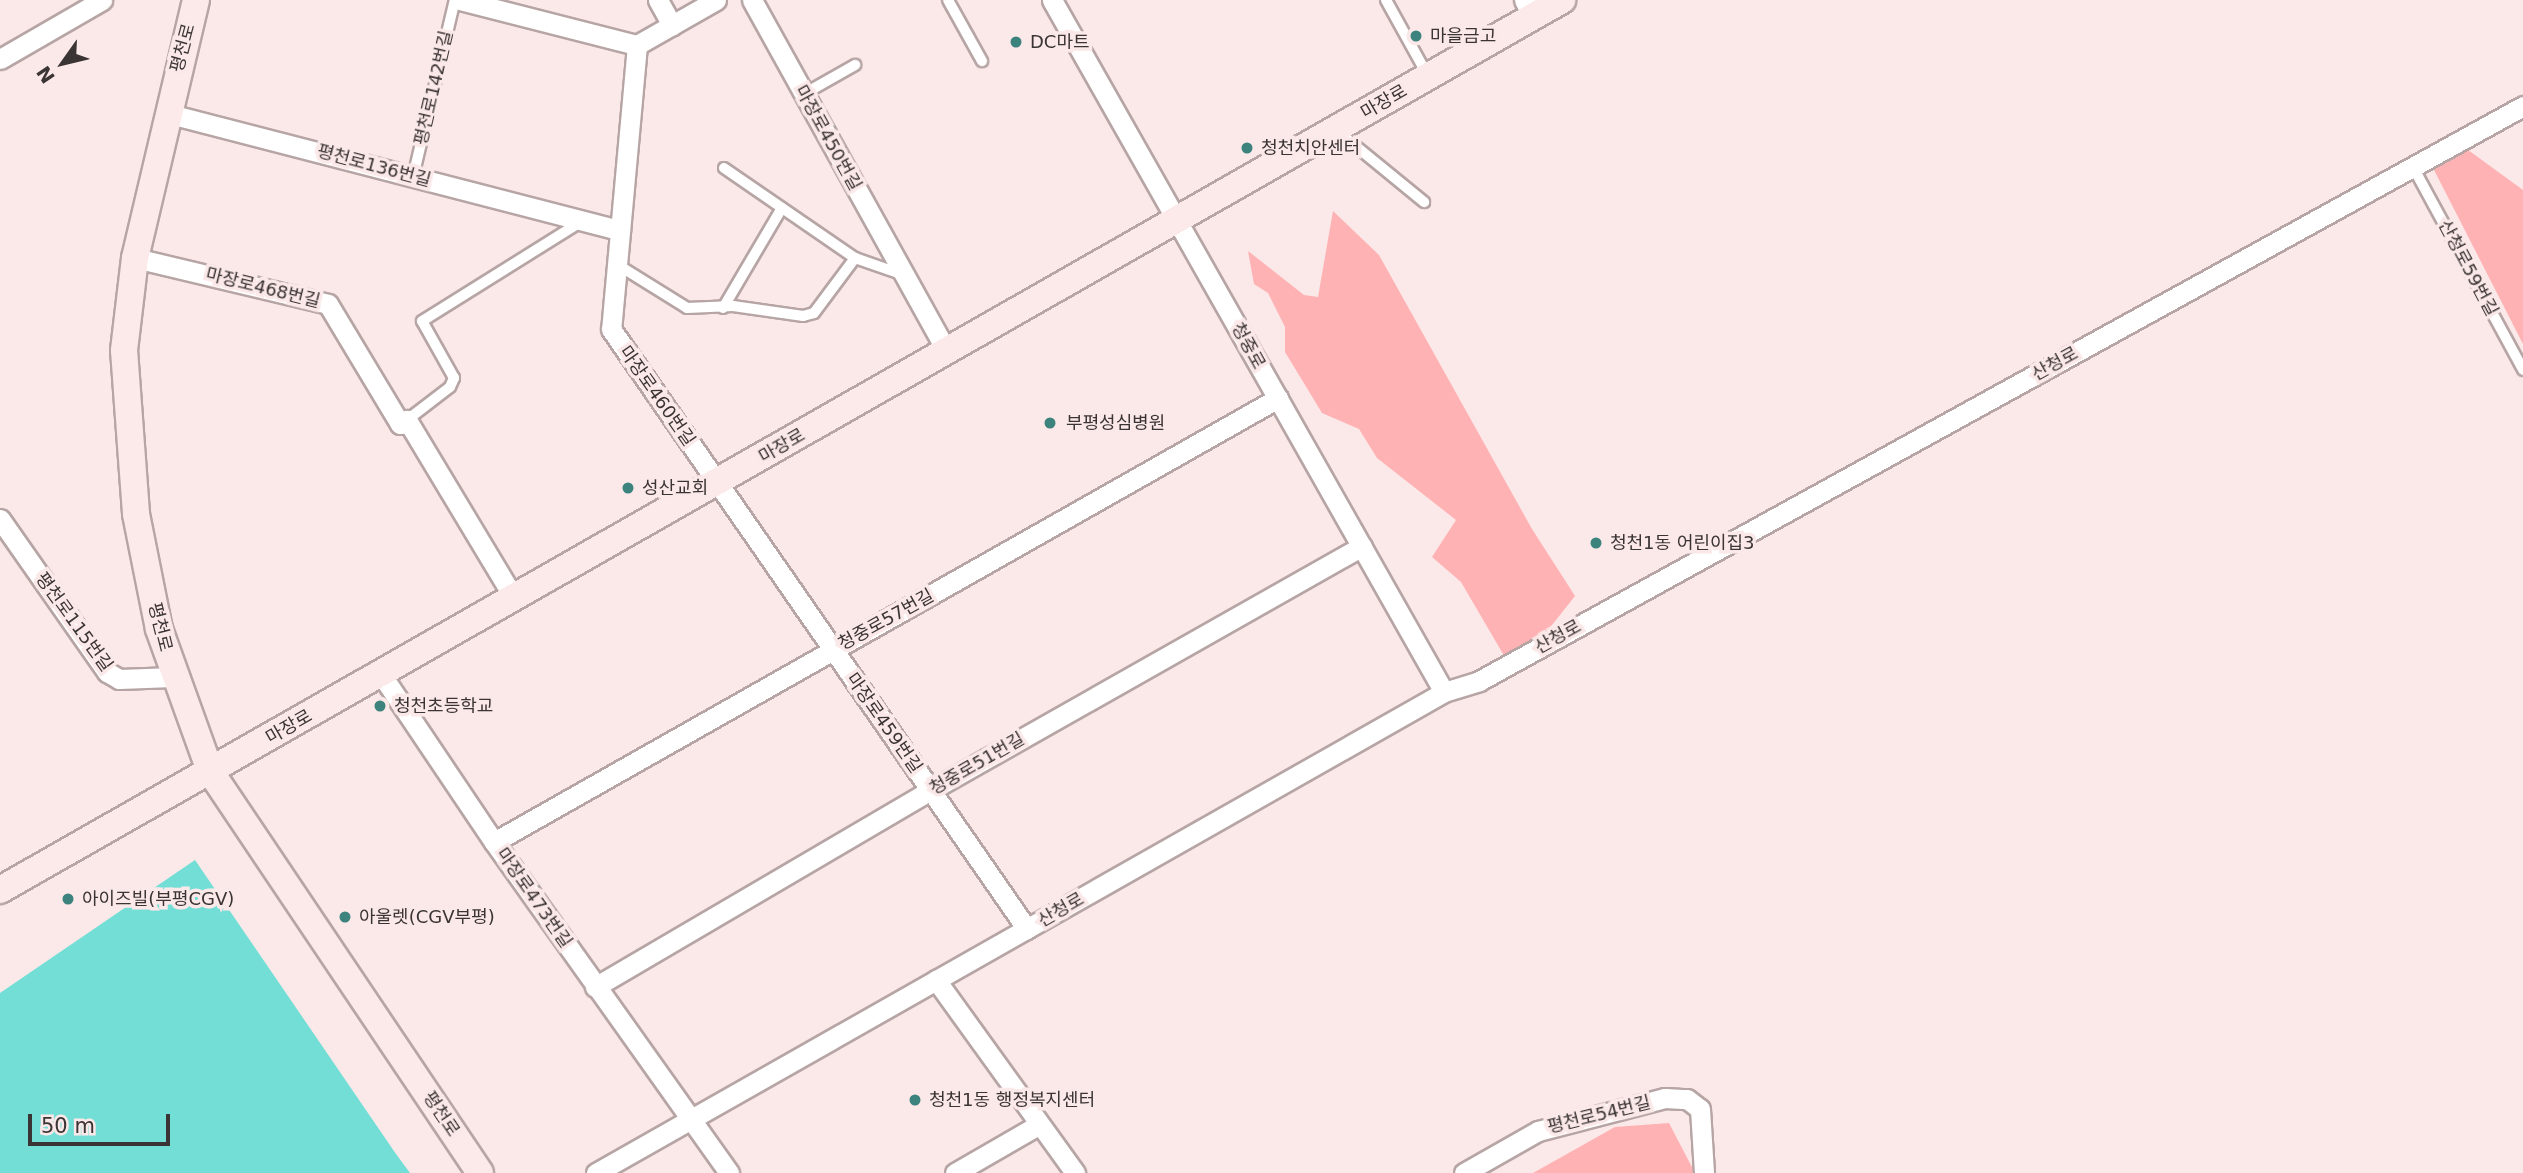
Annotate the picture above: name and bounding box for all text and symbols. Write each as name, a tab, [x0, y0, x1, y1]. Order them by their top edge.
street label: 평천로	[166, 21, 200, 75]
place label: 마을금고	[1430, 25, 1496, 47]
north arrow	[28, 28, 98, 98]
street label: 평천로142번길	[410, 28, 458, 148]
marker: 마을금고	[1408, 28, 1424, 44]
place label: DC마트	[1030, 31, 1090, 53]
marker: DC마트	[1008, 34, 1024, 50]
text: N	[32, 62, 59, 87]
street label: 마장로	[1357, 80, 1411, 124]
street label: 마장로450번길	[790, 82, 866, 194]
place label: 청천치안센터	[1261, 137, 1360, 159]
street label: 평천로136번길	[315, 140, 433, 192]
marker: 청천치안센터	[1239, 140, 1255, 156]
street label: 산청로59번길	[2434, 216, 2502, 320]
street label: 마장로468번길	[204, 263, 322, 313]
street label: 청중로	[1227, 319, 1269, 373]
street label: 마장로460번길	[615, 342, 699, 450]
street label: 산청로	[2028, 343, 2082, 385]
place label: 부평성심병원	[1066, 412, 1165, 434]
marker: 부평성심병원	[1040, 413, 1060, 433]
street label: 마장로	[755, 424, 809, 468]
place label: 성산교회	[642, 477, 708, 499]
marker: 성산교회	[620, 480, 636, 496]
place label: 청천1동 어린이집3	[1610, 532, 1755, 554]
marker: 청천1동 어린이집3	[1588, 535, 1604, 551]
street label: 평천로115번길	[31, 568, 117, 676]
street label: 청중로57번길	[835, 585, 937, 655]
street label: 평천로	[144, 600, 176, 654]
street label: 산청로	[1531, 616, 1585, 658]
street label: 마장로459번길	[842, 669, 926, 777]
place label: 청천초등학교	[394, 695, 493, 717]
marker: 청천초등학교	[372, 698, 388, 714]
street label: 마장로	[262, 705, 316, 749]
street label: 청중로51번길	[926, 728, 1028, 800]
street label: 마장로473번길	[492, 844, 576, 952]
place label: 아이즈빌(부평CGV)	[82, 888, 234, 910]
street label: 산청로	[1034, 888, 1088, 932]
marker: 아이즈빌(부평CGV)	[60, 891, 76, 907]
place label: 아울렛(CGV부평)	[359, 906, 495, 928]
marker: 아울렛(CGV부평)	[337, 909, 353, 925]
street label: 평천로	[418, 1087, 464, 1141]
place label: 청천1동 행정복지센터	[929, 1089, 1095, 1111]
marker: 청천1동 행정복지센터	[907, 1092, 923, 1108]
street label: 평천로54번길	[1545, 1092, 1653, 1138]
scale bar	[32, 1100, 173, 1144]
text: 50 m	[41, 1114, 95, 1138]

